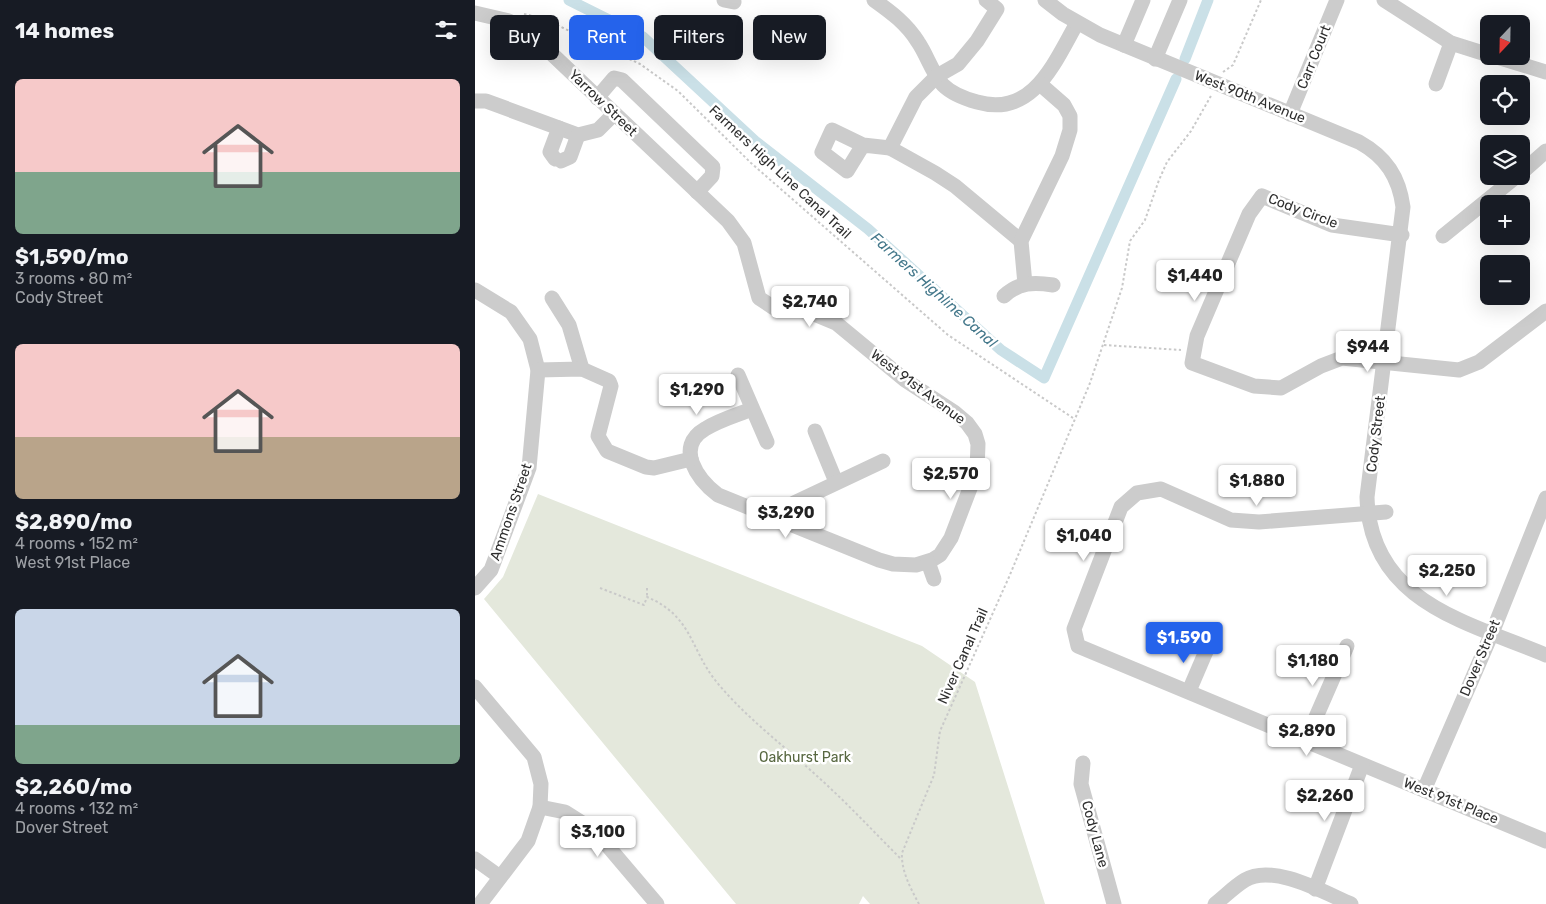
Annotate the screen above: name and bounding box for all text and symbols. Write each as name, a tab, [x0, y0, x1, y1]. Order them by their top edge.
chip: Buy	[490, 15, 559, 60]
chip: Rent	[569, 15, 644, 60]
chip: Filters	[654, 15, 743, 60]
chip: New	[753, 15, 826, 60]
north arrow	[1480, 15, 1530, 65]
map controls	[1480, 15, 1530, 305]
icon: filters	[432, 16, 460, 44]
text: 14 homes	[15, 18, 114, 43]
street label: Carr Court	[1293, 22, 1335, 91]
street label: Yarrow Street	[565, 66, 641, 140]
street label: West 90th Avenue	[1192, 67, 1308, 127]
button: locate	[1480, 75, 1530, 125]
street label: Farmers High Line Canal Trail	[705, 102, 855, 242]
icon: home	[193, 111, 283, 201]
button: layers	[1480, 135, 1530, 185]
street label: Cody Circle	[1266, 190, 1340, 232]
button: +	[1480, 195, 1530, 245]
water label: Farmers Highline Canal	[867, 229, 1001, 352]
text: $1,590/mo	[15, 244, 128, 269]
button: −	[1480, 255, 1530, 305]
pin: $1,440	[1154, 260, 1236, 302]
text: $1,440	[1167, 266, 1223, 285]
text: 3 rooms · 80 m²	[15, 269, 132, 288]
pin: $2,740	[769, 286, 851, 328]
text: Cody Street	[15, 288, 103, 307]
text: $2,740	[782, 292, 838, 311]
pin: $944	[1338, 330, 1398, 373]
text: $944	[1347, 337, 1389, 356]
street label: West 91st Avenue	[867, 346, 969, 428]
pin: $1,290	[656, 374, 738, 416]
icon: home	[193, 376, 283, 466]
text: $1,290	[670, 380, 724, 399]
street label: Cody Street	[1363, 394, 1389, 473]
pin: $2,570	[910, 458, 992, 500]
street label: Ammons Street	[486, 461, 536, 563]
text: $2,570	[923, 464, 979, 483]
pin: $1,880	[1216, 464, 1298, 507]
text: $1,880	[1229, 471, 1285, 490]
pin: $3,290	[745, 496, 827, 539]
text: $3,290	[757, 503, 815, 522]
text: $2,890/mo	[15, 509, 132, 534]
pin: $1,040	[1043, 520, 1125, 562]
text: $1,040	[1056, 526, 1112, 545]
text: 4 rooms · 152 m²	[15, 534, 138, 553]
text: West 91st Place	[15, 553, 130, 572]
pin: $2,250	[1406, 554, 1488, 597]
text: $2,250	[1418, 561, 1476, 580]
street label: Niver Canal Trail	[934, 605, 992, 707]
street label: Dover Street	[1456, 617, 1504, 699]
pin: $1,590	[1143, 622, 1225, 664]
text: $1,590	[1157, 628, 1211, 647]
icon: home	[193, 641, 283, 731]
pin: $1,180	[1272, 644, 1354, 687]
text: $1,180	[1287, 651, 1339, 670]
pin: $2,890	[1266, 714, 1348, 757]
text: $2,890	[1278, 721, 1336, 740]
park label: Oakhurst Park	[759, 749, 852, 766]
text: $2,260/mo	[15, 774, 132, 799]
street label: West 91st Place	[1401, 774, 1501, 828]
pin: $2,260	[1284, 780, 1366, 822]
text: $2,260	[1296, 786, 1354, 805]
text: 4 rooms · 132 m²	[15, 799, 138, 818]
street label: Cody Lane	[1078, 799, 1112, 869]
pin: $3,100	[557, 816, 639, 858]
text: Dover Street	[15, 818, 108, 837]
text: $3,100	[571, 822, 625, 841]

